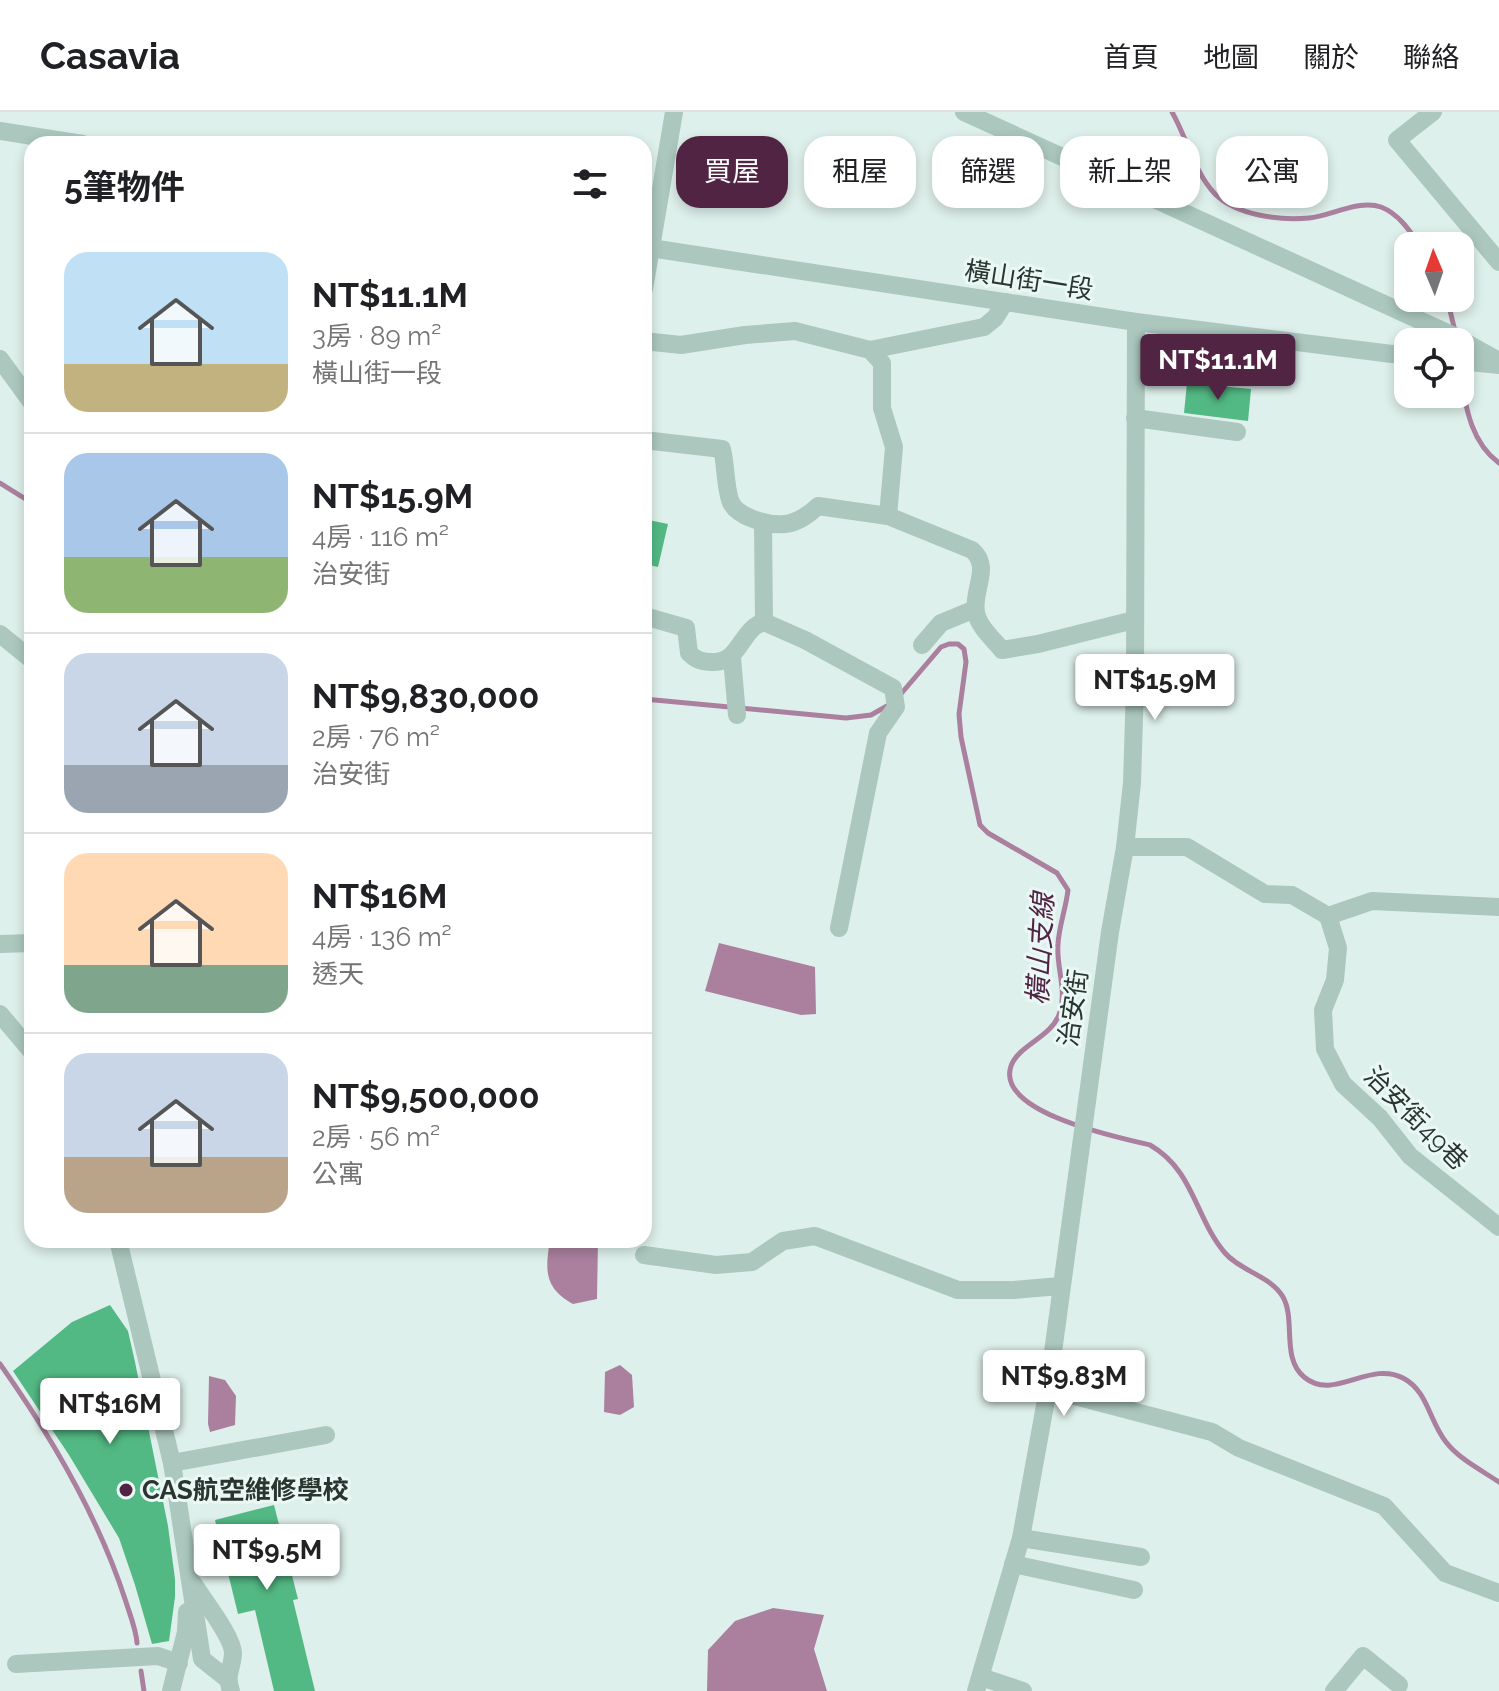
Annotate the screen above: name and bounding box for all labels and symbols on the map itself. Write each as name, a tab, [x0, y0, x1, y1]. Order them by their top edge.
north arrow	[1394, 232, 1474, 312]
street label: 橫山街一段	[962, 255, 1096, 305]
pin: NT$11.1M	[1135, 334, 1301, 402]
pin: NT$15.9M	[1072, 654, 1238, 722]
water label: 橫山支線	[1021, 889, 1060, 1006]
street label: 治安街	[1053, 967, 1093, 1049]
street label: 治安街49巷	[1358, 1060, 1474, 1176]
pin: NT$9.83M	[981, 1350, 1147, 1418]
pin: NT$16M	[45, 1378, 175, 1446]
place label: CAS航空維修學校	[142, 1475, 349, 1505]
marker: CAS航空維修學校	[117, 1481, 135, 1499]
pin: NT$9.5M	[193, 1524, 341, 1592]

